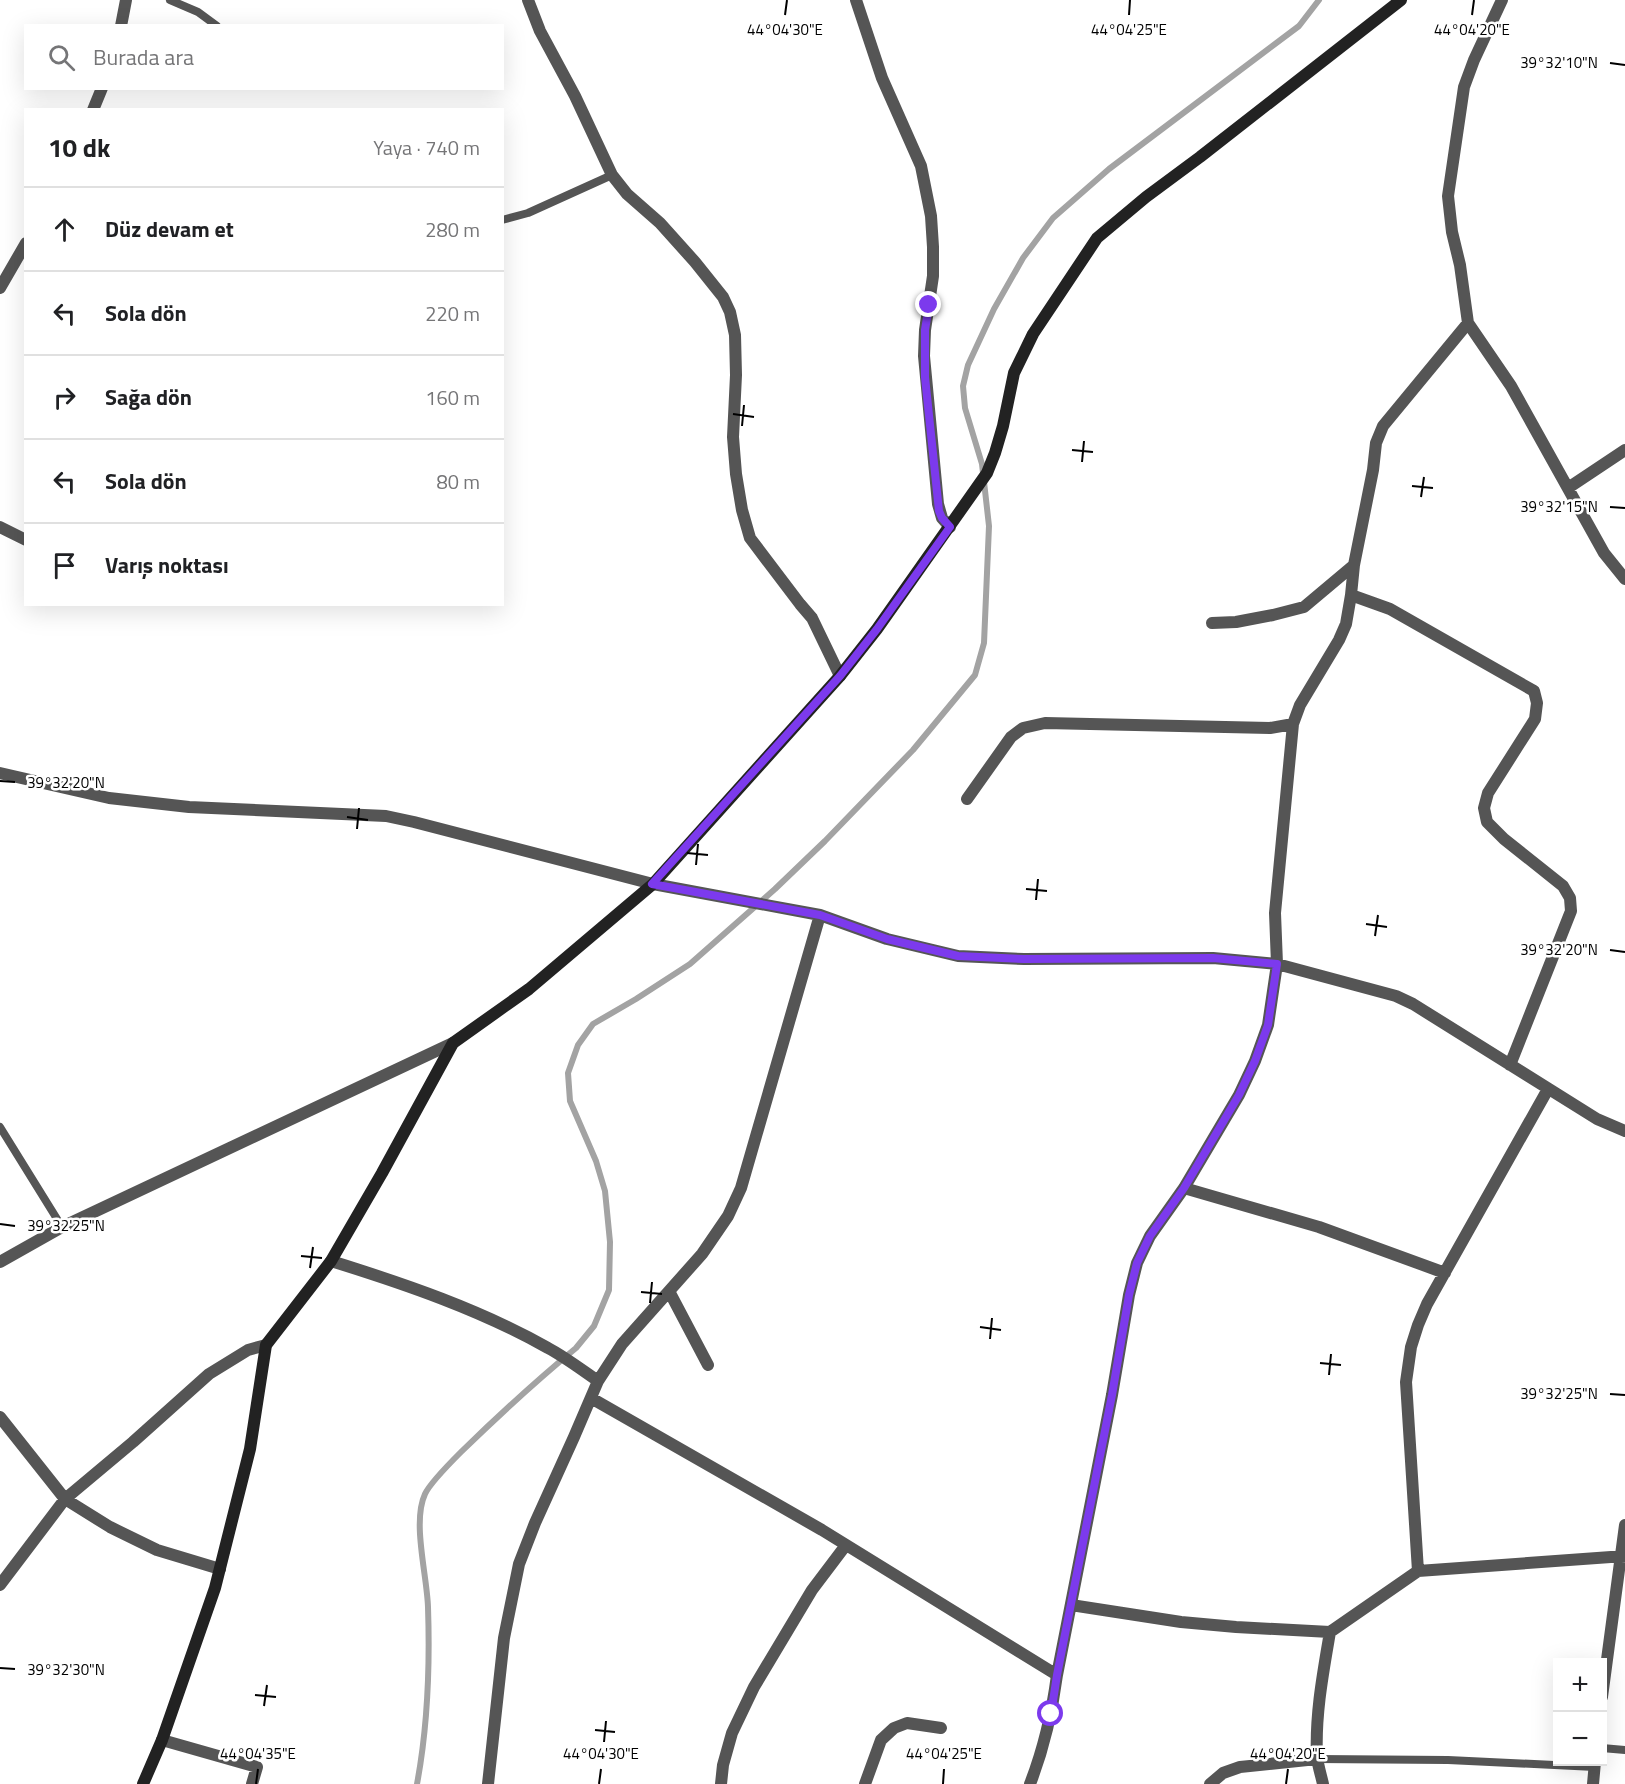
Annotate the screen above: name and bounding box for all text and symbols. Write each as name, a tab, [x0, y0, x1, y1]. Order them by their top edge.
text: 44°04'30"E	[747, 18, 823, 41]
text: 44°04'25"E	[1091, 18, 1167, 41]
text: 44°04'20"E	[1434, 18, 1510, 41]
search box	[24, 24, 504, 90]
text: Burada ara	[93, 40, 194, 74]
icon: search	[45, 41, 78, 74]
text: 39°32'10"N	[1520, 51, 1598, 74]
text: 10 dk	[48, 128, 111, 167]
text: Yaya · 740 m	[373, 132, 480, 163]
text: Düz devam et	[105, 212, 234, 246]
icon: ahead	[48, 213, 81, 246]
text: 280 m	[425, 214, 480, 245]
route end	[915, 291, 941, 317]
text: Sola dön	[105, 296, 187, 330]
icon: left	[48, 297, 81, 330]
text: 220 m	[425, 298, 480, 329]
text: Sağa dön	[105, 380, 192, 414]
icon: right	[48, 381, 81, 414]
text: 160 m	[425, 382, 480, 413]
text: Sola dön	[105, 464, 187, 498]
icon: left	[48, 465, 81, 498]
text: 80 m	[436, 466, 480, 497]
text: 39°32'15"N	[1520, 495, 1598, 518]
text: Varış noktası	[105, 548, 229, 582]
icon: arrive	[48, 549, 81, 582]
text: 39°32'20"N	[27, 771, 105, 794]
text: 39°32'20"N	[1520, 938, 1598, 961]
text: 39°32'25"N	[27, 1214, 105, 1237]
text: 39°32'25"N	[1520, 1382, 1598, 1405]
text: 39°32'30"N	[27, 1658, 105, 1681]
map controls	[1553, 1658, 1607, 1766]
button: +	[1553, 1658, 1607, 1712]
route start	[1037, 1700, 1063, 1726]
button: −	[1553, 1712, 1607, 1766]
text: 44°04'35"E	[220, 1742, 296, 1765]
text: 44°04'30"E	[563, 1742, 639, 1765]
text: 44°04'25"E	[906, 1742, 982, 1765]
text: 44°04'20"E	[1250, 1742, 1326, 1765]

